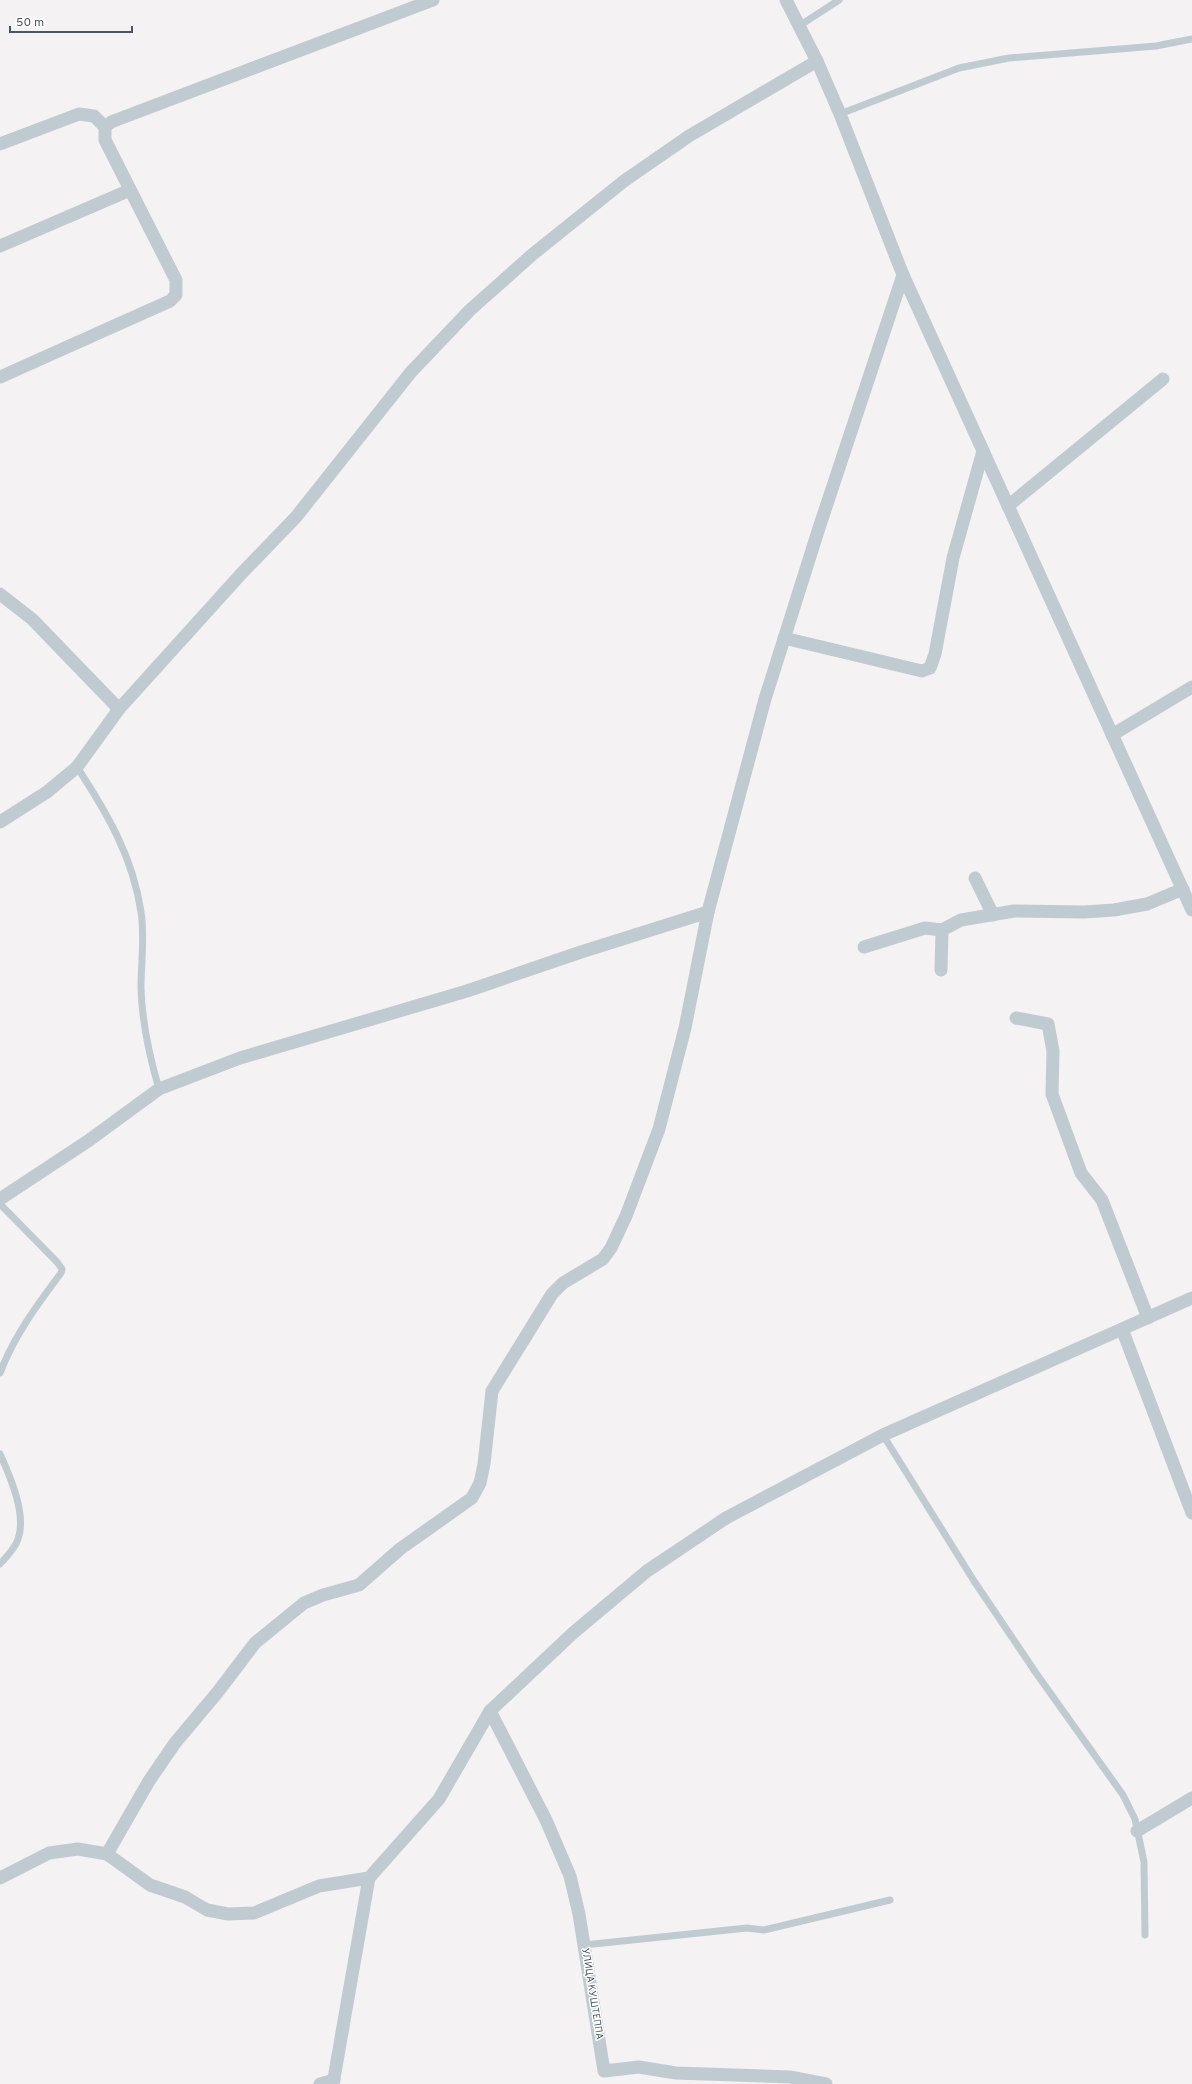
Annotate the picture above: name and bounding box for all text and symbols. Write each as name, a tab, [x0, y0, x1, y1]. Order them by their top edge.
scale bar	[10, 8, 132, 34]
text: 50 m	[16, 15, 44, 31]
street label: УЛИЦА КУШТЕППА	[578, 1947, 606, 2041]

